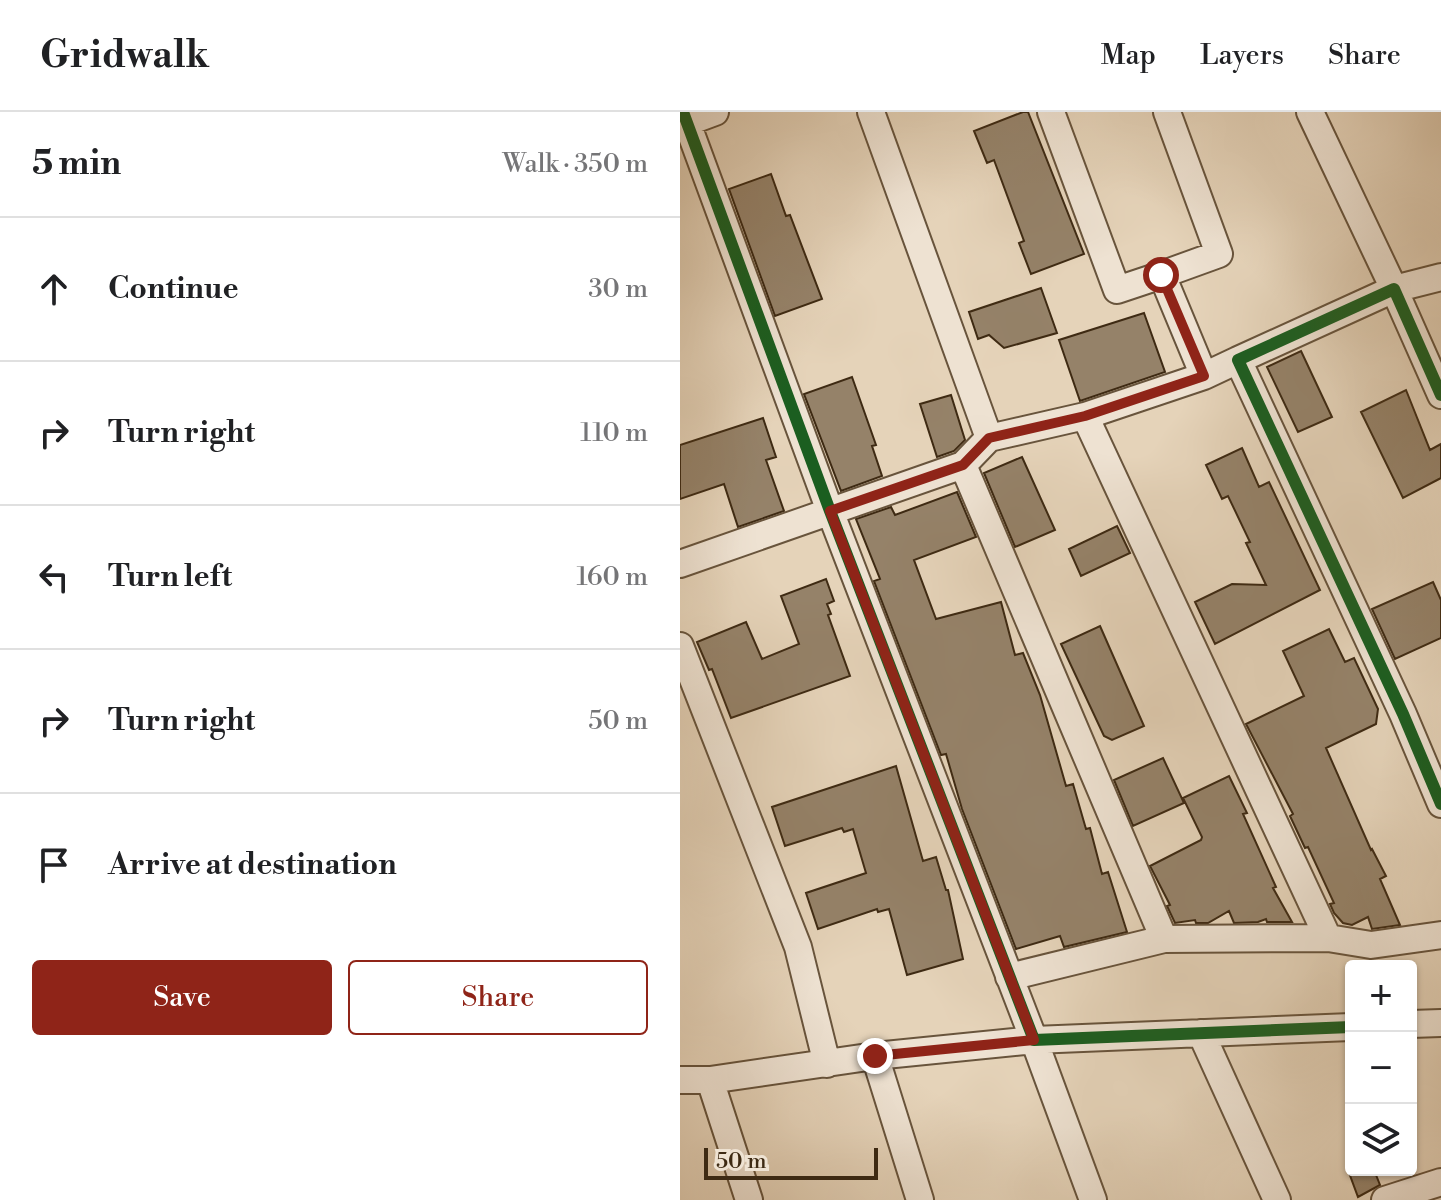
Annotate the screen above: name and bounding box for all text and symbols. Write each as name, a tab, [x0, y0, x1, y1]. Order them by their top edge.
text: Gridwalk	[40, 32, 209, 79]
text: Map	[1101, 38, 1156, 73]
text: Layers	[1200, 38, 1284, 73]
text: Share	[1328, 38, 1401, 73]
text: 5 min	[32, 143, 121, 185]
text: Walk · 350 m	[503, 148, 648, 180]
route start	[1143, 257, 1179, 293]
icon: ahead	[32, 267, 76, 311]
text: Continue	[108, 270, 239, 308]
text: 30 m	[588, 273, 648, 305]
icon: right	[32, 411, 76, 455]
text: Turn right	[108, 414, 255, 452]
text: 110 m	[580, 417, 648, 449]
icon: left	[32, 555, 76, 599]
text: Turn left	[108, 558, 232, 596]
text: 160 m	[577, 561, 648, 593]
icon: right	[32, 699, 76, 743]
text: Turn right	[108, 702, 255, 740]
text: 50 m	[588, 705, 648, 737]
icon: arrive	[32, 843, 76, 887]
text: Arrive at destination	[108, 846, 397, 884]
button: Save	[32, 960, 332, 1035]
button: Share	[348, 960, 648, 1035]
map controls	[1345, 960, 1417, 1176]
button: +	[1345, 960, 1417, 1032]
button: −	[1345, 1032, 1417, 1104]
route end	[857, 1038, 893, 1074]
button: layers	[1345, 1104, 1417, 1176]
scale bar	[704, 1144, 878, 1180]
text: 50 m	[716, 1148, 767, 1175]

